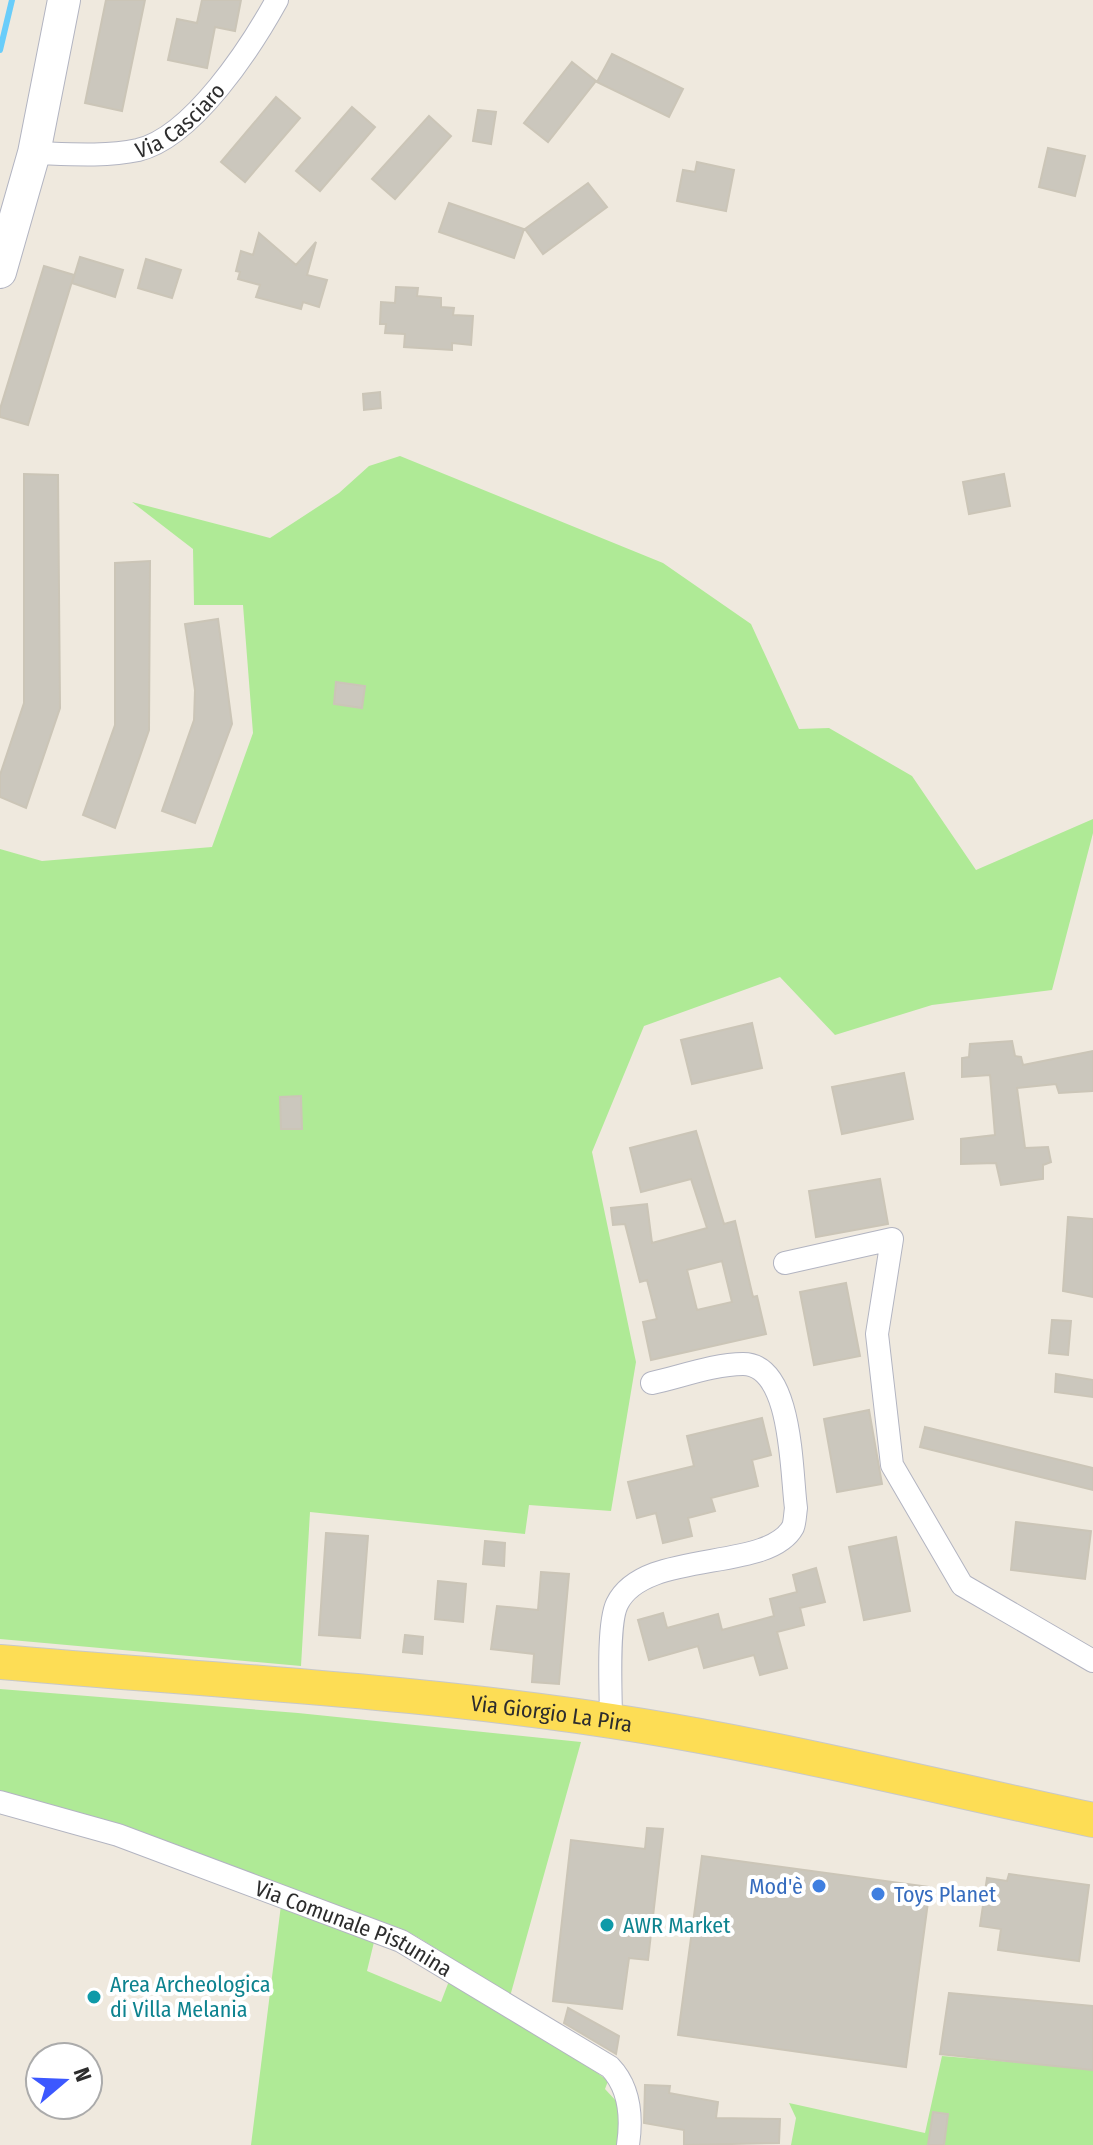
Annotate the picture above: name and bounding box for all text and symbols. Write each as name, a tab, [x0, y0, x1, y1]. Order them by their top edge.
street label: Via Casciaro	[132, 77, 230, 164]
street label: Via Giorgio La Pira	[469, 1689, 634, 1738]
place label: Mod'è	[749, 1873, 803, 1900]
street label: Via Comunale Pistunina	[251, 1874, 457, 1982]
marker: Mod'è	[810, 1877, 828, 1895]
place label: Toys Planet	[894, 1881, 997, 1908]
marker: Toys Planet	[869, 1885, 887, 1903]
place label: AWR Market	[623, 1912, 731, 1939]
marker: AWR Market	[598, 1916, 616, 1934]
place label: Area Archeologica di Villa Melania	[110, 1971, 270, 2023]
marker: Area Archeologica di Villa Melania	[85, 1988, 103, 2006]
north arrow	[24, 2041, 104, 2121]
text: N	[68, 2064, 97, 2085]

